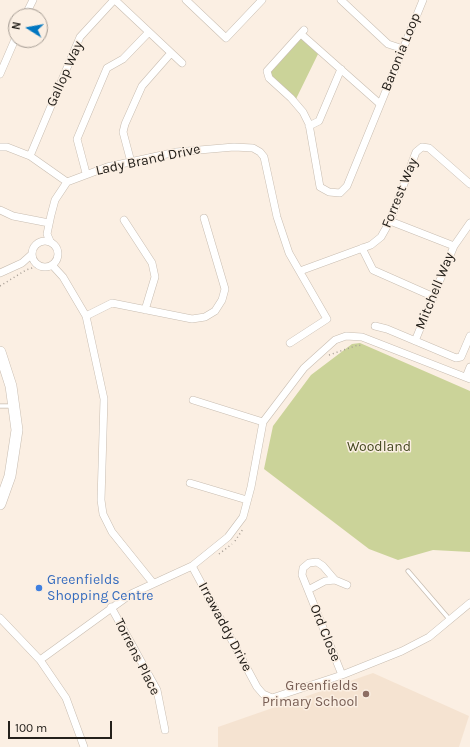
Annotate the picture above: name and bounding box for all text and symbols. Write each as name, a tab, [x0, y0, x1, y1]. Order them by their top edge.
north arrow	[8, 8, 48, 48]
street label: Baronia Loop	[378, 10, 424, 94]
text: N	[10, 21, 24, 31]
street label: Gallop Way	[43, 39, 87, 109]
street label: Lady Brand Drive	[94, 141, 202, 179]
street label: Forrest Way	[378, 155, 422, 231]
street label: Mitchell Way	[412, 250, 458, 332]
park label: Woodland	[347, 439, 411, 455]
place label: Greenfields Shopping Centre	[47, 572, 154, 604]
street label: Irrawaddy Drive	[194, 579, 256, 675]
marker: Greenfields Shopping Centre	[34, 583, 44, 593]
street label: Ord Close	[306, 602, 344, 664]
street label: Torrens Place	[110, 616, 164, 698]
place label: Greenfields Primary School	[262, 678, 358, 710]
marker: Greenfields Primary School	[361, 689, 371, 699]
scale bar	[10, 713, 114, 739]
text: 100 m	[15, 721, 47, 735]

